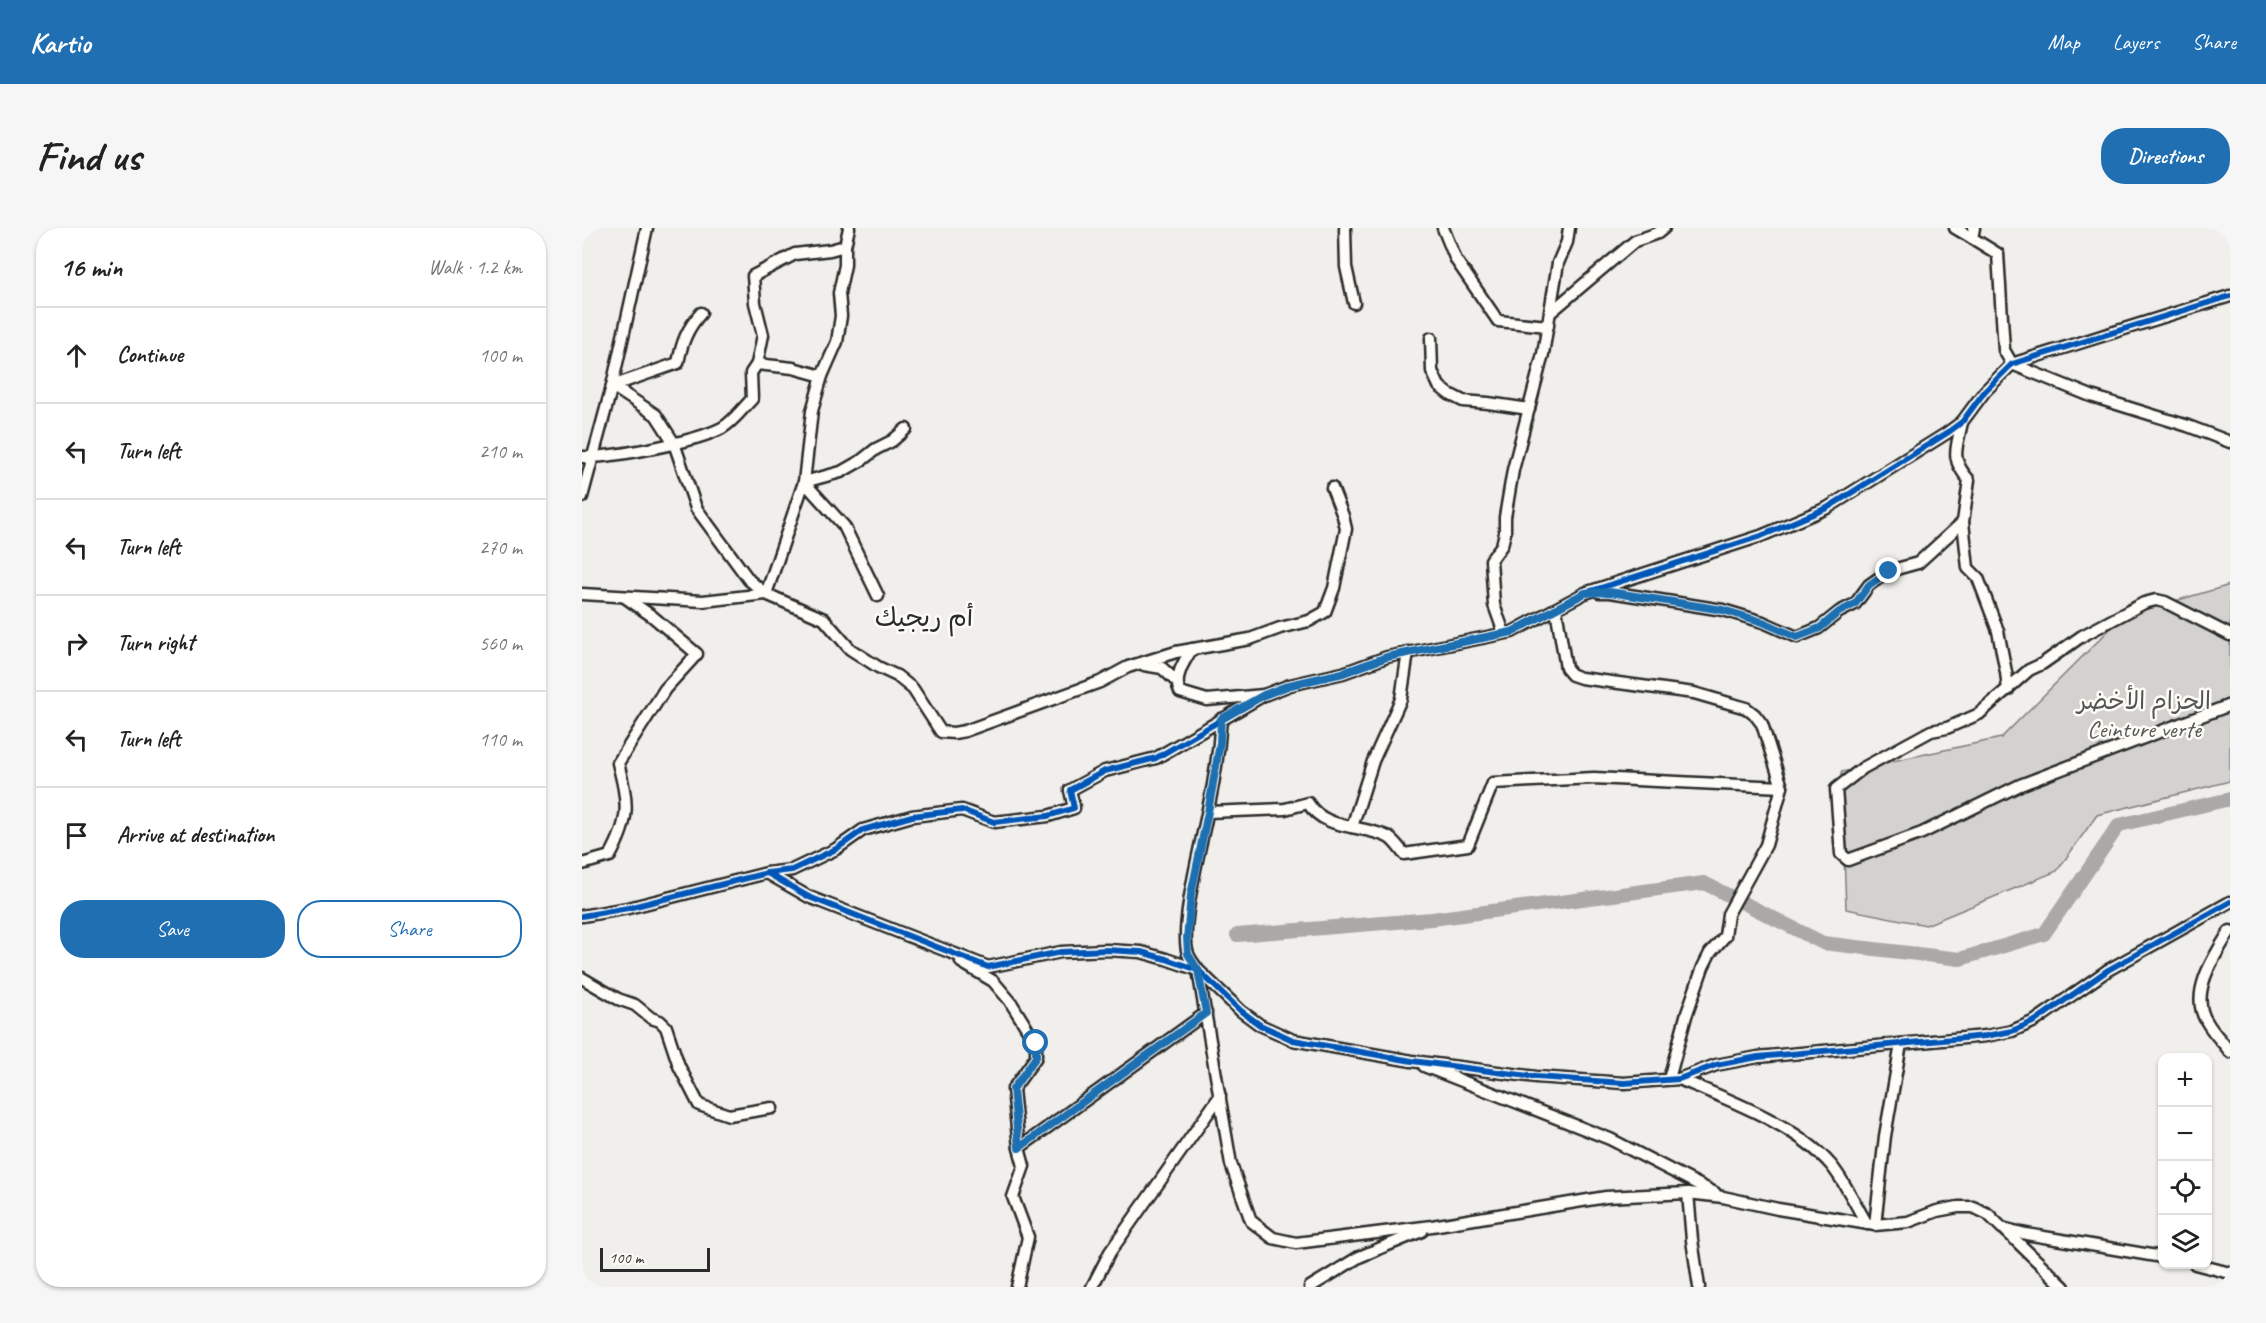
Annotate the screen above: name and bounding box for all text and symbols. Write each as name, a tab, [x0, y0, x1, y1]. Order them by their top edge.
text: Kartio	[30, 25, 91, 60]
text: Map	[2047, 29, 2080, 55]
text: Layers	[2113, 29, 2159, 55]
text: Share	[2192, 29, 2236, 55]
button: Directions	[2101, 128, 2230, 184]
text: Find us	[36, 130, 141, 183]
text: 16 min	[60, 251, 122, 284]
text: Walk · 1.2 km	[428, 255, 522, 280]
icon: ahead	[60, 339, 93, 372]
text: Continue	[117, 341, 183, 369]
text: 100 m	[479, 343, 522, 368]
icon: left	[60, 435, 93, 468]
text: Turn left	[117, 437, 181, 465]
text: 210 m	[479, 439, 522, 464]
icon: left	[60, 531, 93, 564]
text: Turn left	[117, 533, 181, 561]
text: 270 m	[479, 535, 522, 560]
route end	[1875, 557, 1901, 583]
district label: أم ريجيك	[875, 601, 974, 637]
icon: right	[60, 627, 93, 660]
text: Turn right	[117, 629, 194, 657]
text: 560 m	[479, 631, 522, 656]
park label: الحزام الأخضر Ceinture verte	[2075, 684, 2211, 744]
icon: left	[60, 723, 93, 756]
text: Turn left	[117, 725, 181, 753]
text: 110 m	[479, 727, 522, 752]
icon: arrive	[60, 819, 93, 852]
text: Arrive at destination	[117, 821, 274, 849]
button: Save	[60, 900, 285, 958]
button: Share	[297, 900, 522, 958]
route start	[1022, 1029, 1048, 1055]
map controls	[2158, 1053, 2212, 1269]
button: +	[2158, 1053, 2212, 1107]
button: −	[2158, 1107, 2212, 1161]
button: locate	[2158, 1161, 2212, 1215]
button: layers	[2158, 1215, 2212, 1269]
scale bar	[600, 1245, 710, 1272]
text: 100 m	[609, 1248, 643, 1268]

